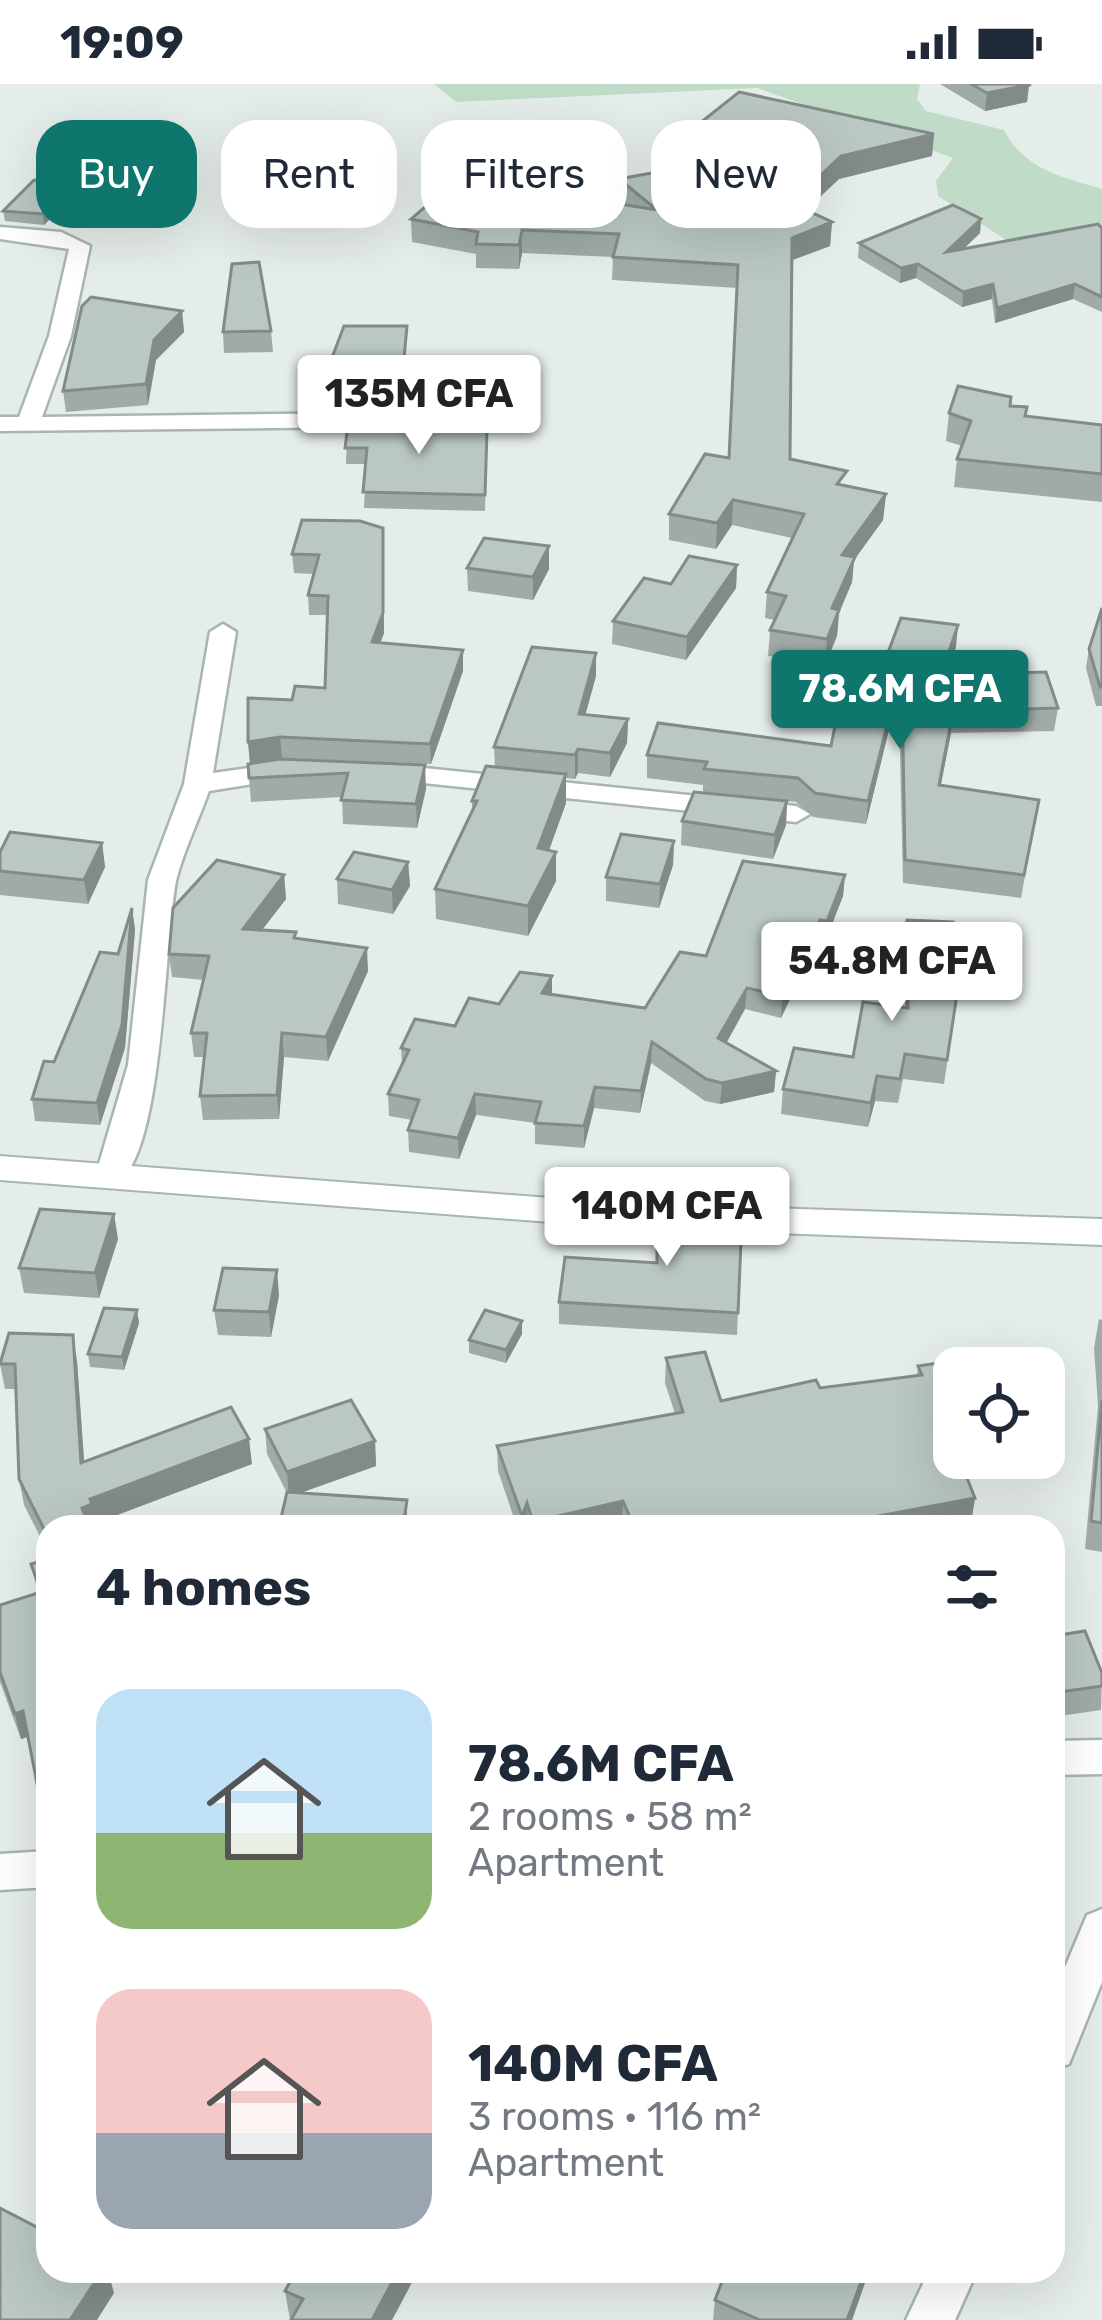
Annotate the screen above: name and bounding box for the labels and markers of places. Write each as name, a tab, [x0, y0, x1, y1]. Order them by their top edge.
pin: 135M CFA	[295, 355, 543, 457]
pin: 78.6M CFA	[763, 650, 1037, 752]
pin: 54.8M CFA	[755, 922, 1029, 1024]
pin: 140M CFA	[543, 1167, 791, 1269]

